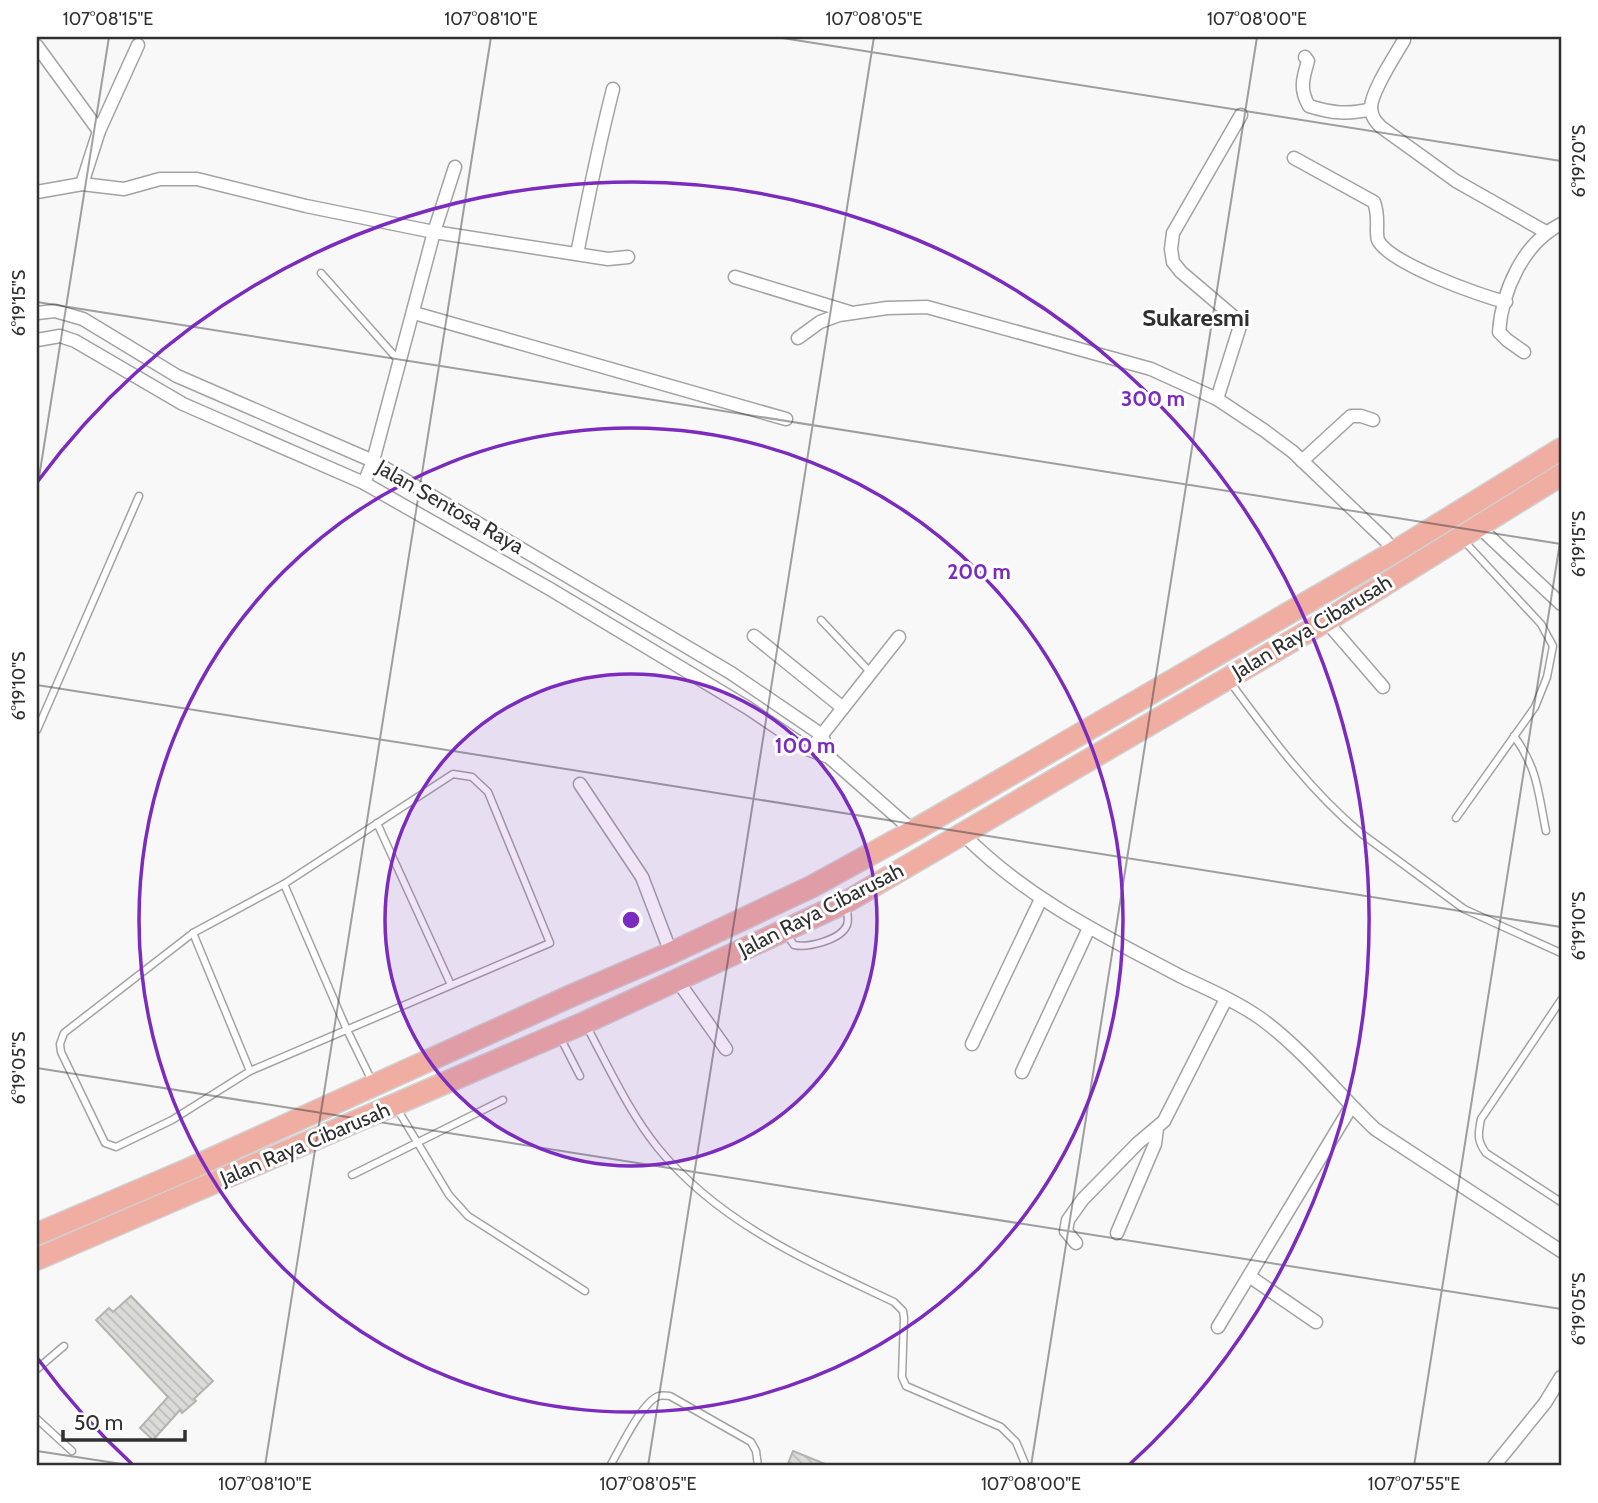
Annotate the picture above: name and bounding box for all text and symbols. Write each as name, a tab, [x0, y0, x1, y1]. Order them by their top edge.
text: 107°08'15"E	[63, 8, 153, 30]
text: 107°08'10"E	[444, 8, 538, 30]
text: 107°08'05"E	[825, 8, 923, 30]
text: 107°08'00"E	[1207, 8, 1307, 30]
text: 6°19'20"S	[1568, 125, 1590, 197]
text: 6°19'15"S	[8, 270, 30, 336]
district label: Sukaresmi	[1142, 303, 1250, 332]
text: 300 m	[1121, 386, 1185, 411]
street label: Jalan Sentosa Raya	[371, 454, 528, 559]
text: 6°19'15"S	[1568, 511, 1590, 577]
text: 200 m	[947, 559, 1011, 584]
street label: Jalan Raya Cibarusah	[1227, 569, 1396, 685]
text: 6°19'10"S	[8, 651, 30, 721]
text: 100 m	[775, 733, 835, 758]
street label: Jalan Raya Cibarusah	[733, 857, 907, 962]
text: 6°19'10"S	[1568, 891, 1590, 961]
centre of rings	[619, 908, 643, 932]
text: 6°19'05"S	[8, 1031, 30, 1105]
street label: Jalan Raya Cibarusah	[215, 1097, 393, 1191]
text: 6°19'05"S	[1568, 1272, 1590, 1346]
scale bar	[63, 1398, 186, 1442]
text: 50 m	[74, 1410, 123, 1435]
text: 107°08'10"E	[218, 1473, 312, 1495]
text: 107°08'05"E	[599, 1473, 697, 1495]
text: 107°08'00"E	[981, 1473, 1081, 1495]
text: 107°07'55"E	[1368, 1473, 1460, 1495]

